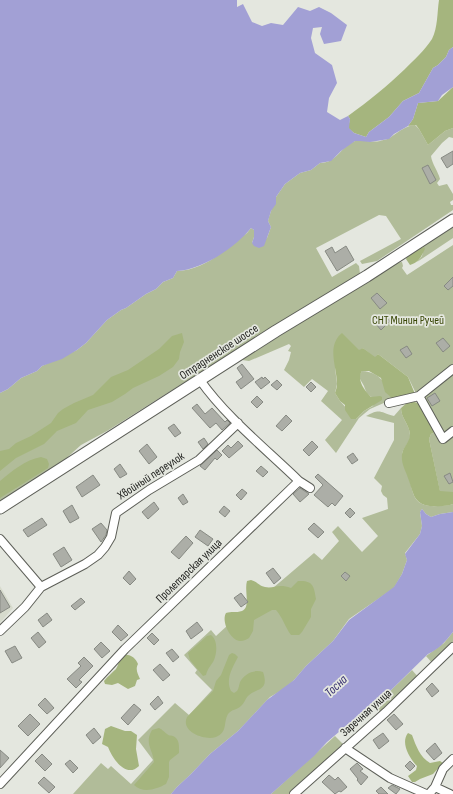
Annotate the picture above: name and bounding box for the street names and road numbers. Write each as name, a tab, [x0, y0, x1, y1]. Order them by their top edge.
street label: Отрадненское шоссе	[177, 321, 261, 383]
street label: Хвойный переулок	[114, 449, 188, 504]
street label: Пролетарская улица	[153, 535, 226, 606]
street label: Заречная улица	[337, 686, 395, 740]

